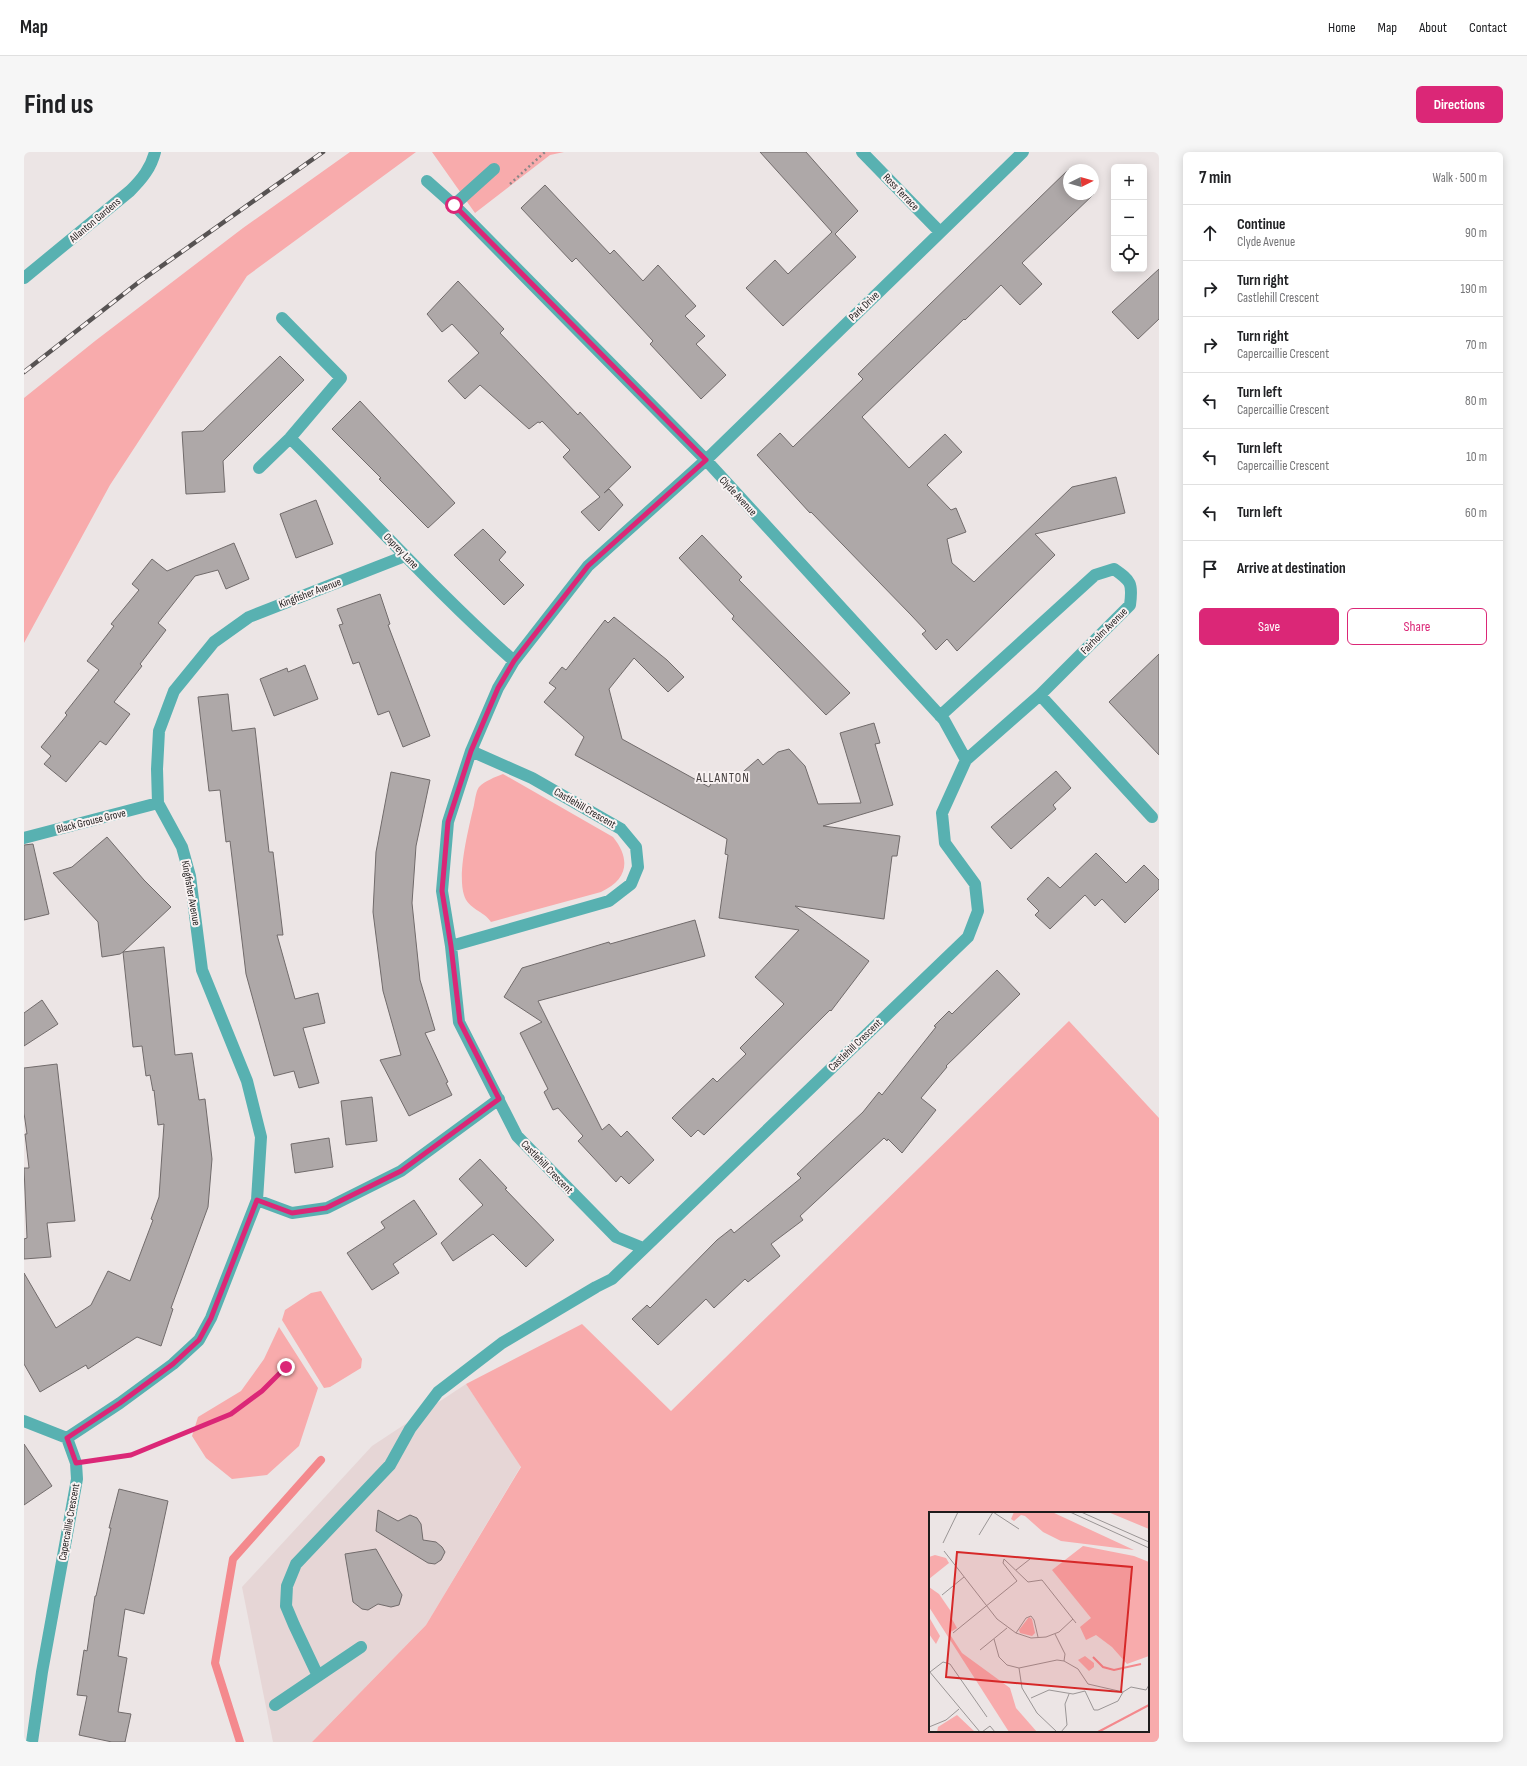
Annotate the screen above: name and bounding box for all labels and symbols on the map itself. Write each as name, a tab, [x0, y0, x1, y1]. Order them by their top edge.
north arrow	[1063, 164, 1099, 200]
street label: Ross Terrace	[880, 171, 922, 213]
street label: Allanton Gardens	[66, 195, 123, 246]
route start	[445, 196, 463, 214]
street label: Park Drive	[846, 288, 882, 324]
street label: Clyde Avenue	[716, 474, 760, 518]
street label: Osprey Lane	[381, 530, 421, 572]
street label: Kingfisher Avenue	[277, 575, 343, 611]
street label: Fairholm Avenue	[1078, 605, 1130, 657]
district label: ALLANTON	[695, 770, 750, 786]
street label: Castlehill Crescent	[552, 785, 619, 831]
street label: Black Grouse Grove	[55, 806, 127, 836]
street label: Kingfisher Avenue	[179, 859, 203, 927]
street label: Castlehill Crescent	[826, 1016, 885, 1074]
street label: Castlehill Crescent	[518, 1138, 576, 1197]
route end	[277, 1358, 295, 1376]
street label: Capercaillie Crescent	[56, 1482, 82, 1562]
inset map	[929, 1512, 1149, 1732]

